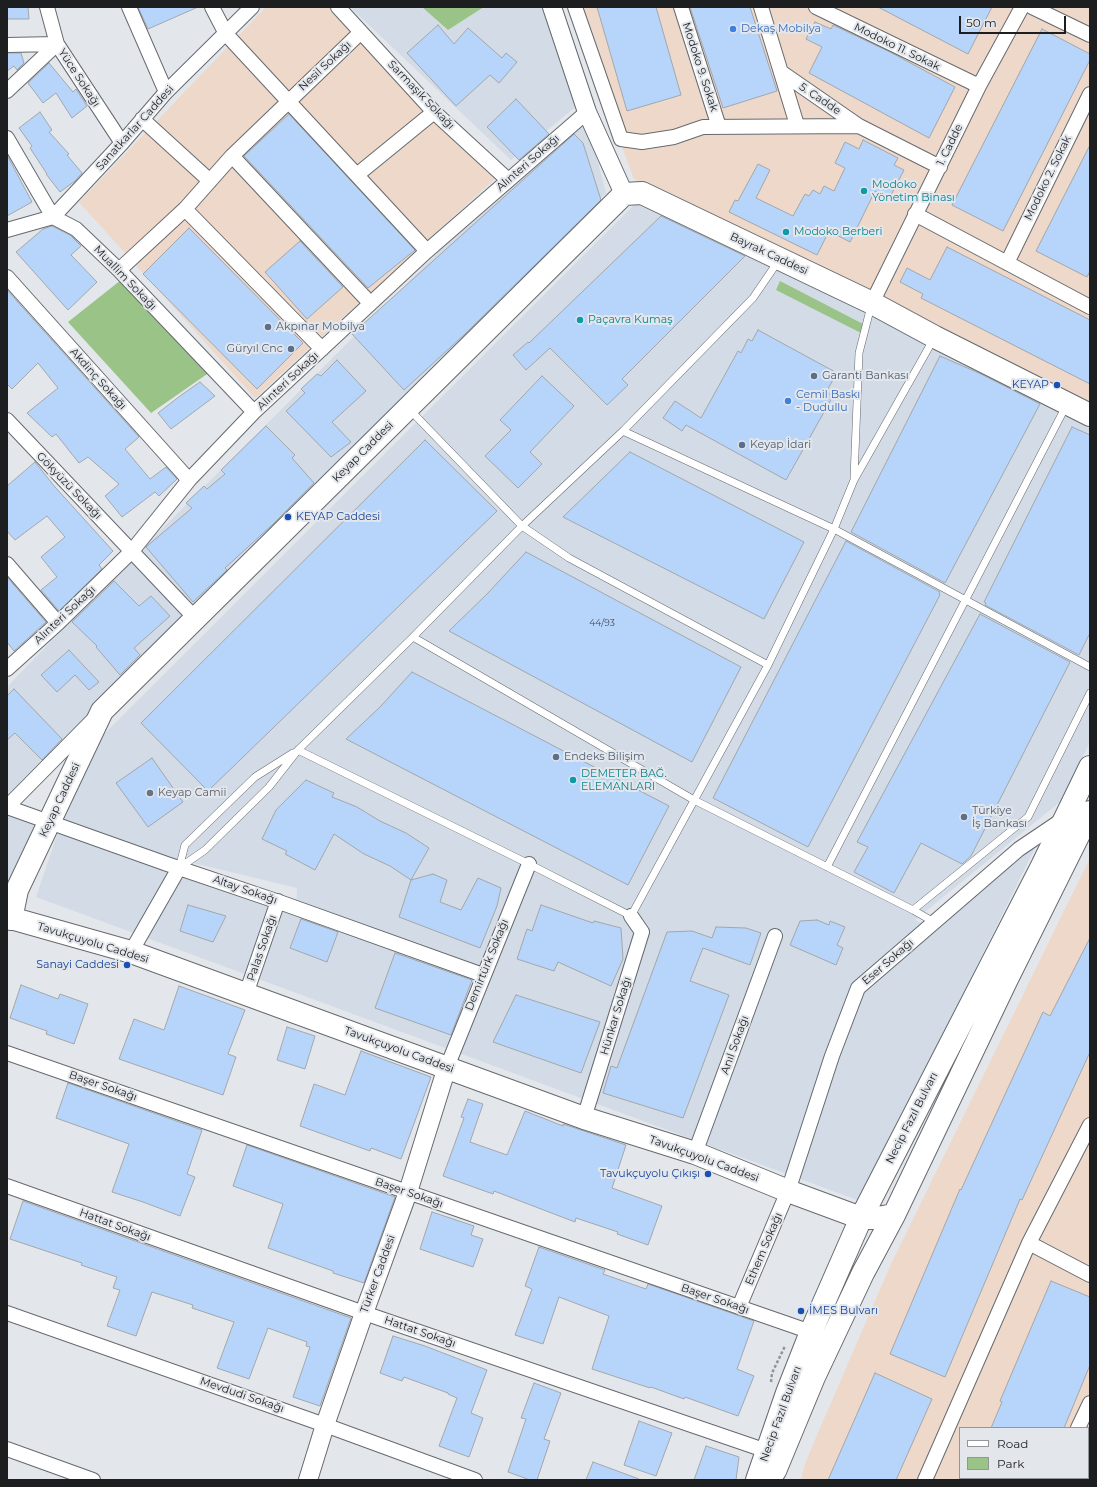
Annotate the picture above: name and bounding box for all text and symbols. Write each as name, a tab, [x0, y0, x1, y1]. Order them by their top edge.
scale bar	[961, 8, 1068, 34]
text: 50 m	[966, 15, 997, 30]
street label: Modoko 11. Sokak	[852, 20, 942, 74]
street label: Modoko 9. Sokak	[679, 21, 721, 113]
place label: Dekaş Mobilya	[741, 22, 821, 36]
marker: Dekaş Mobilya	[728, 24, 738, 34]
street label: Nesil Sokağı	[296, 38, 354, 94]
street label: Yüce Sokağı	[55, 46, 103, 110]
street label: Sarmaşık Sokağı	[385, 58, 457, 132]
street label: 5. Cadde	[797, 80, 843, 118]
street label: Sanatkarlar Caddesi	[93, 83, 177, 173]
street label: 1. Cadde	[934, 122, 966, 168]
street label: Alınteri Sokağı	[494, 132, 562, 194]
street label: Modoko 2. Sokak	[1022, 133, 1074, 223]
place label: Modoko Yönetim Binası	[872, 178, 955, 204]
marker: Modoko Yönetim Binası	[859, 186, 869, 196]
place label: Modoko Berberi	[794, 225, 883, 239]
marker: Modoko Berberi	[781, 227, 791, 237]
street label: Bayrak Caddesi	[728, 230, 810, 278]
street label: Muallim Sokağı	[91, 243, 159, 313]
place label: Paçavra Kumaş	[588, 313, 673, 327]
marker: Paçavra Kumaş	[575, 315, 585, 325]
place label: Akpınar Mobilya	[276, 320, 365, 334]
marker: Akpınar Mobilya	[263, 322, 273, 332]
place label: Güryıl Cnc	[227, 342, 283, 356]
marker: Güryıl Cnc	[286, 344, 296, 354]
street label: Akdinç Sokağı	[67, 345, 129, 413]
street label: Alınteri Sokağı	[254, 349, 322, 413]
place label: Garanti Bankası	[822, 369, 909, 383]
marker: Garanti Bankası	[809, 371, 819, 381]
place label: KEYAP	[1012, 378, 1049, 392]
marker: KEYAP	[1052, 380, 1062, 390]
place label: Cemil Baskı - Dudullu	[796, 388, 860, 414]
marker: Cemil Baskı - Dudullu	[783, 396, 793, 406]
street label: Keyap Caddesi	[330, 419, 396, 485]
place label: Keyap İdari	[750, 438, 811, 452]
marker: Keyap İdari	[737, 440, 747, 450]
street label: Gökyüzü Sokağı	[34, 450, 104, 522]
place label: KEYAP Caddesi	[296, 510, 380, 524]
marker: KEYAP Caddesi	[283, 512, 293, 522]
street label: Alınteri Sokağı	[31, 583, 99, 647]
house number: 44/93	[589, 618, 615, 628]
place label: Endeks Bilişim	[564, 750, 645, 764]
marker: Endeks Bilişim	[551, 752, 561, 762]
street label: Keyap Caddesi	[37, 761, 83, 839]
place label: DEMETER BAĞ. ELEMANLARI	[581, 767, 667, 793]
marker: DEMETER BAĞ. ELEMANLARI	[568, 775, 578, 785]
place label: Keyap Camii	[158, 786, 227, 800]
marker: Keyap Camii	[145, 788, 155, 798]
place label: Türkiye İş Bankası	[972, 804, 1027, 830]
marker: Türkiye İş Bankası	[959, 812, 969, 822]
street label: Altay Sokağı	[211, 873, 279, 907]
street label: Palas Sokağı	[245, 913, 279, 983]
street label: Demirtürk Sokağı	[463, 917, 511, 1013]
street label: Tavukçuyolu Caddesi	[36, 920, 150, 966]
street label: Eser Sokağı	[860, 936, 916, 988]
place label: Sanayi Caddesi	[36, 958, 119, 972]
marker: Sanayi Caddesi	[122, 960, 132, 970]
street label: Hünkar Sokağı	[598, 975, 634, 1057]
street label: Anıl Sokağı	[718, 1014, 752, 1076]
street label: Tavukçuyolu Caddesi	[342, 1024, 456, 1076]
street label: Başer Sokağı	[67, 1068, 139, 1104]
street label: Necip Fazıl Bulvarı	[883, 1070, 941, 1166]
street label: Tavukçuyolu Caddesi	[647, 1133, 761, 1185]
place label: Tavukçuyolu Çıkışı	[600, 1167, 700, 1181]
marker: Tavukçuyolu Çıkışı	[703, 1169, 713, 1179]
street label: Başer Sokağı	[373, 1175, 445, 1211]
street label: Hattat Sokağı	[78, 1206, 152, 1244]
street label: Ethem Sokağı	[743, 1211, 785, 1287]
street label: Türker Caddesi	[358, 1233, 398, 1315]
street label: Başer Sokağı	[679, 1281, 751, 1317]
place label: İMES Bulvarı	[809, 1304, 878, 1318]
marker: İMES Bulvarı	[796, 1306, 806, 1316]
street label: Hattat Sokağı	[382, 1314, 458, 1350]
street label: Necip Fazıl Bulvarı	[758, 1364, 804, 1464]
street label: Mevdudi Sokağı	[198, 1374, 286, 1416]
legend	[959, 1427, 1089, 1479]
text: Road	[997, 1436, 1028, 1451]
text: Park	[997, 1456, 1024, 1471]

